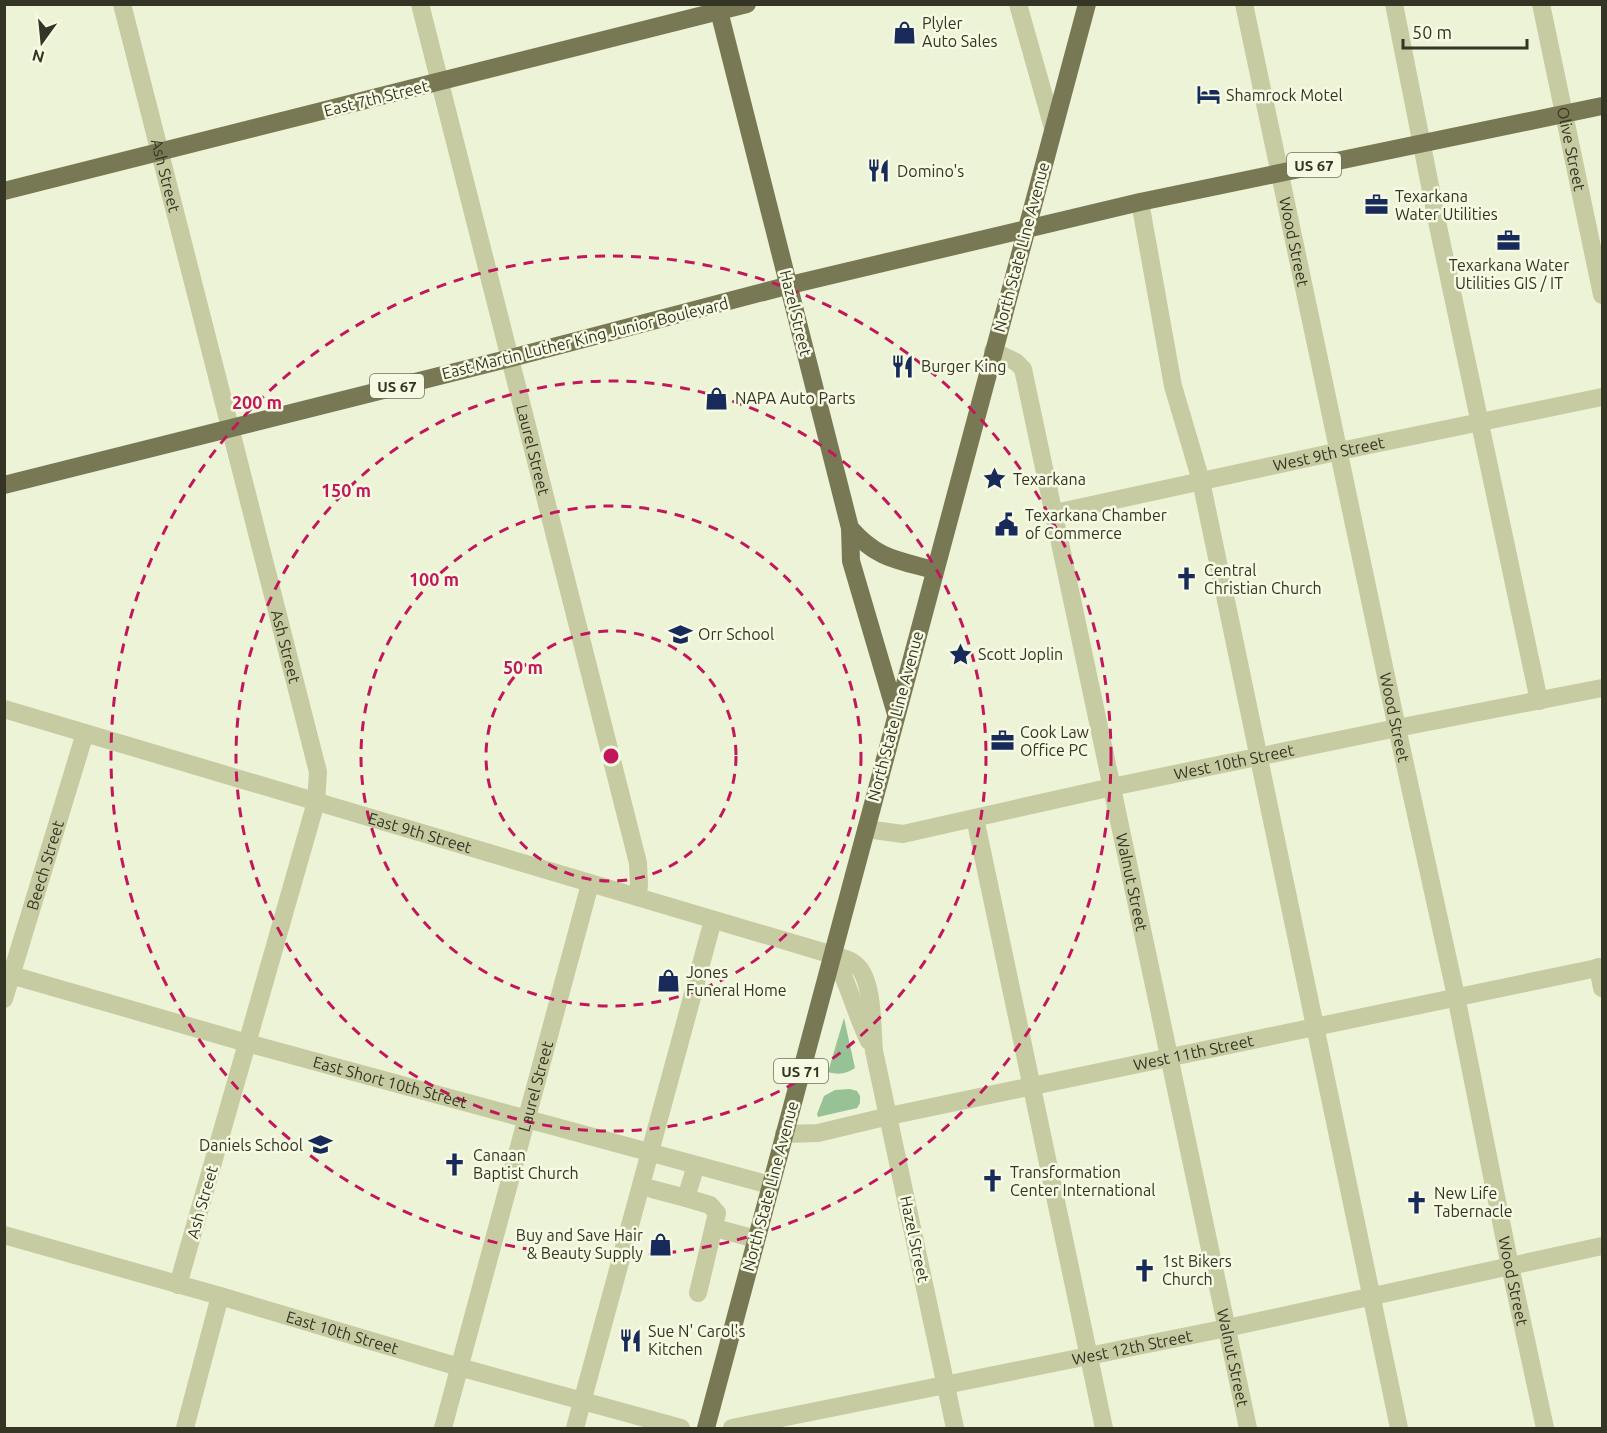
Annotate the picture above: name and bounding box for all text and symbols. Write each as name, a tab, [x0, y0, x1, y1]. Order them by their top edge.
north arrow	[12, 12, 72, 72]
scale bar	[1403, 12, 1528, 50]
place label: Plyler Auto Sales	[922, 14, 997, 50]
shop icon: Plyler Auto Sales	[891, 19, 917, 45]
text: 50 m	[1412, 22, 1452, 42]
text: N	[30, 46, 46, 67]
street label: East 7th Street	[322, 76, 431, 120]
hotel icon: Shamrock Motel	[1195, 82, 1221, 108]
place label: Shamrock Motel	[1226, 86, 1343, 104]
street label: Olive Street	[1554, 105, 1589, 193]
street label: Ash Street	[148, 137, 184, 215]
road number: US 67	[1287, 153, 1341, 177]
restaurant icon: Domino's	[866, 158, 892, 184]
street label: North State Line Avenue	[990, 160, 1052, 334]
place label: Domino's	[897, 162, 964, 180]
place label: Texarkana Water Utilities	[1395, 187, 1498, 223]
office icon: Texarkana Water Utilities	[1364, 192, 1390, 218]
street label: Wood Street	[1276, 195, 1313, 289]
office icon: Texarkana Water Utilities GIS / IT	[1496, 227, 1522, 253]
place label: Texarkana Water Utilities GIS / IT	[1449, 256, 1569, 292]
street label: Hazel Street	[777, 268, 816, 359]
street label: East Martin Luther King Junior Boulevard	[440, 294, 730, 382]
restaurant icon: Burger King	[890, 353, 916, 379]
place label: Burger King	[921, 357, 1006, 375]
road number: US 67	[370, 374, 424, 398]
shop icon: NAPA Auto Parts	[704, 385, 730, 411]
place label: NAPA Auto Parts	[735, 389, 856, 407]
text: 200 m	[232, 392, 282, 412]
street label: Laurel Street	[513, 403, 553, 498]
street label: West 9th Street	[1271, 433, 1387, 474]
place icon: Texarkana	[982, 466, 1008, 492]
place label: Texarkana	[1013, 470, 1086, 488]
text: 150 m	[321, 480, 371, 500]
place label: Texarkana Chamber of Commerce	[1025, 506, 1167, 542]
public building icon: Texarkana Chamber of Commerce	[994, 511, 1020, 537]
place label: Central Christian Church	[1204, 561, 1322, 597]
church icon: Central Christian Church	[1173, 566, 1199, 592]
text: 100 m	[409, 569, 459, 589]
street label: Ash Street	[268, 608, 304, 686]
school or university icon: Orr School	[667, 621, 693, 647]
place label: Orr School	[698, 625, 774, 643]
street label: North State Line Avenue	[864, 629, 926, 803]
place icon: Scott Joplin	[947, 641, 973, 667]
place label: Scott Joplin	[978, 645, 1063, 663]
text: 50 m	[503, 657, 543, 677]
street label: Wood Street	[1377, 671, 1413, 764]
place label: Cook Law Office PC	[1020, 723, 1090, 759]
office icon: Cook Law Office PC	[989, 728, 1015, 754]
street label: West 10th Street	[1172, 740, 1296, 783]
centre of rings	[601, 746, 621, 766]
street label: East 9th Street	[366, 809, 475, 857]
street label: Beech Street	[23, 817, 67, 912]
street label: Walnut Street	[1113, 831, 1151, 934]
place label: Jones Funeral Home	[686, 963, 787, 999]
shop icon: Jones Funeral Home	[655, 968, 681, 994]
street label: West 11th Street	[1132, 1031, 1256, 1074]
street label: Laurel Street	[515, 1038, 556, 1134]
street label: East Short 10th Street	[311, 1052, 470, 1112]
road number: US 71	[774, 1059, 828, 1083]
street label: North State Line Avenue	[739, 1099, 801, 1273]
school or university icon: Daniels School	[308, 1132, 334, 1158]
place label: Daniels School	[199, 1136, 303, 1154]
place label: Canaan Baptist Church	[473, 1146, 579, 1182]
church icon: Canaan Baptist Church	[442, 1151, 468, 1177]
street label: Ash Street	[183, 1163, 221, 1241]
place label: Transformation Center International	[1010, 1163, 1155, 1199]
church icon: Transformation Center International	[979, 1168, 1005, 1194]
place label: New Life Tabernacle	[1434, 1184, 1513, 1220]
church icon: New Life Tabernacle	[1403, 1189, 1429, 1215]
street label: Hazel Street	[897, 1194, 933, 1285]
place label: Buy and Save Hair & Beauty Supply	[516, 1226, 643, 1262]
shop icon: Buy and Save Hair & Beauty Supply	[648, 1231, 674, 1257]
street label: Wood Street	[1495, 1235, 1532, 1328]
place label: 1st Bikers Church	[1162, 1252, 1232, 1288]
church icon: 1st Bikers Church	[1131, 1257, 1157, 1283]
street label: East 10th Street	[284, 1307, 401, 1358]
street label: Walnut Street	[1214, 1307, 1252, 1409]
place label: Sue N' Carol's Kitchen	[648, 1322, 745, 1358]
street label: West 12th Street	[1070, 1326, 1194, 1368]
restaurant icon: Sue N' Carol's Kitchen	[617, 1327, 643, 1353]

